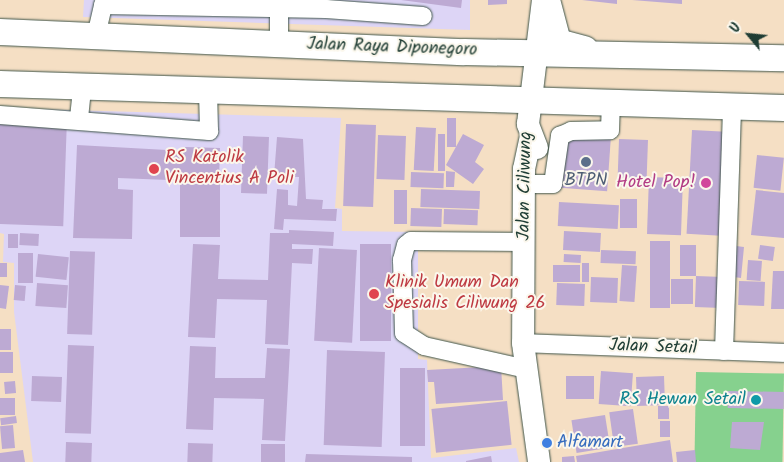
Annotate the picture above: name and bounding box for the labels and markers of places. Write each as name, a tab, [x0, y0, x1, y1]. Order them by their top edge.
place label: RS Katolik Vincentius A Poli	[165, 148, 294, 190]
marker: BTPN	[580, 156, 592, 168]
marker: RS Katolik Vincentius A Poli	[147, 162, 161, 176]
place label: BTPN	[564, 170, 608, 192]
place label: Hotel Pop!	[616, 172, 696, 194]
marker: Hotel Pop!	[700, 177, 712, 189]
place label: Klinik Umum Dan Spesialis Ciliwung 26	[385, 273, 546, 316]
marker: Klinik Umum Dan Spesialis Ciliwung 26	[367, 287, 381, 301]
place label: RS Hewan Setail	[619, 389, 746, 411]
marker: RS Hewan Setail	[750, 394, 762, 406]
place label: Alfamart	[557, 432, 623, 454]
marker: Alfamart	[541, 437, 553, 449]

